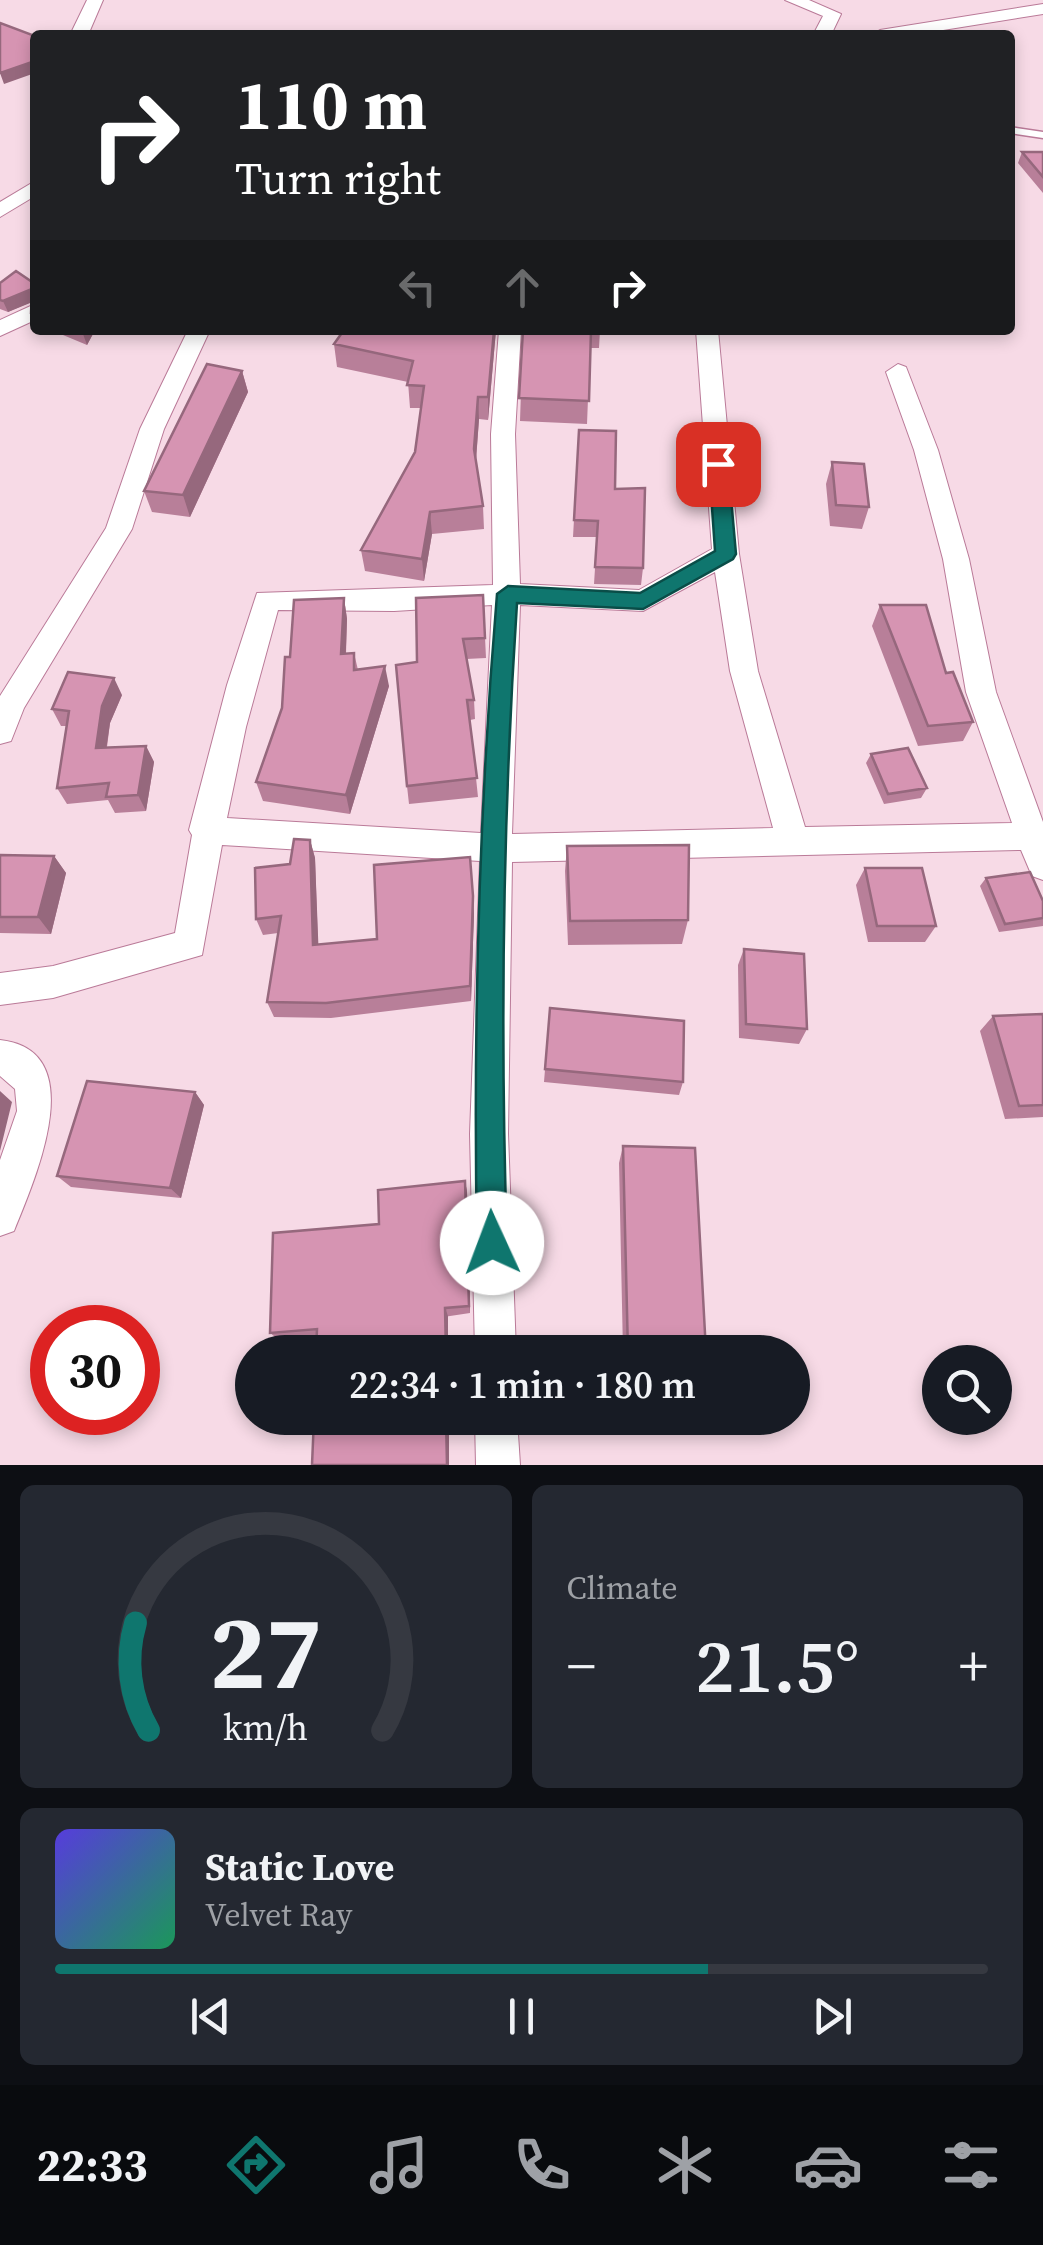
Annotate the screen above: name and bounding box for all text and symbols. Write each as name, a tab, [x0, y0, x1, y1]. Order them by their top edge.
text: 110 m	[235, 56, 427, 152]
icon: right	[70, 70, 200, 200]
text: Turn right	[235, 147, 441, 209]
icon: left	[390, 260, 445, 315]
icon: ahead	[495, 260, 550, 315]
icon: right	[600, 260, 655, 315]
pin	[676, 422, 761, 507]
icon: arrive	[691, 437, 746, 492]
position arrow	[440, 1191, 544, 1295]
speed limit sign: 30	[30, 1305, 160, 1435]
map controls	[922, 1345, 1012, 1435]
button: search	[922, 1345, 1012, 1435]
text: 22:34 · 1 min · 180 m	[349, 1359, 696, 1411]
text: Climate	[567, 1566, 678, 1610]
text: 27	[209, 1580, 322, 1723]
text: 21.5°	[695, 1614, 859, 1717]
text: −	[567, 1628, 596, 1703]
text: +	[959, 1628, 988, 1703]
text: km/h	[223, 1703, 308, 1752]
text: Static Love	[205, 1841, 394, 1893]
text: Velvet Ray	[205, 1893, 352, 1937]
icon: previous	[183, 1989, 238, 2044]
icon: pause	[494, 1989, 549, 2044]
icon: next	[805, 1989, 860, 2044]
icon: directions	[221, 2130, 291, 2200]
icon: music	[364, 2130, 434, 2200]
icon: phone	[507, 2130, 577, 2200]
icon: climate	[650, 2130, 720, 2200]
icon: car	[793, 2130, 863, 2200]
icon: filters	[936, 2130, 1006, 2200]
text: 22:33	[37, 2134, 148, 2196]

